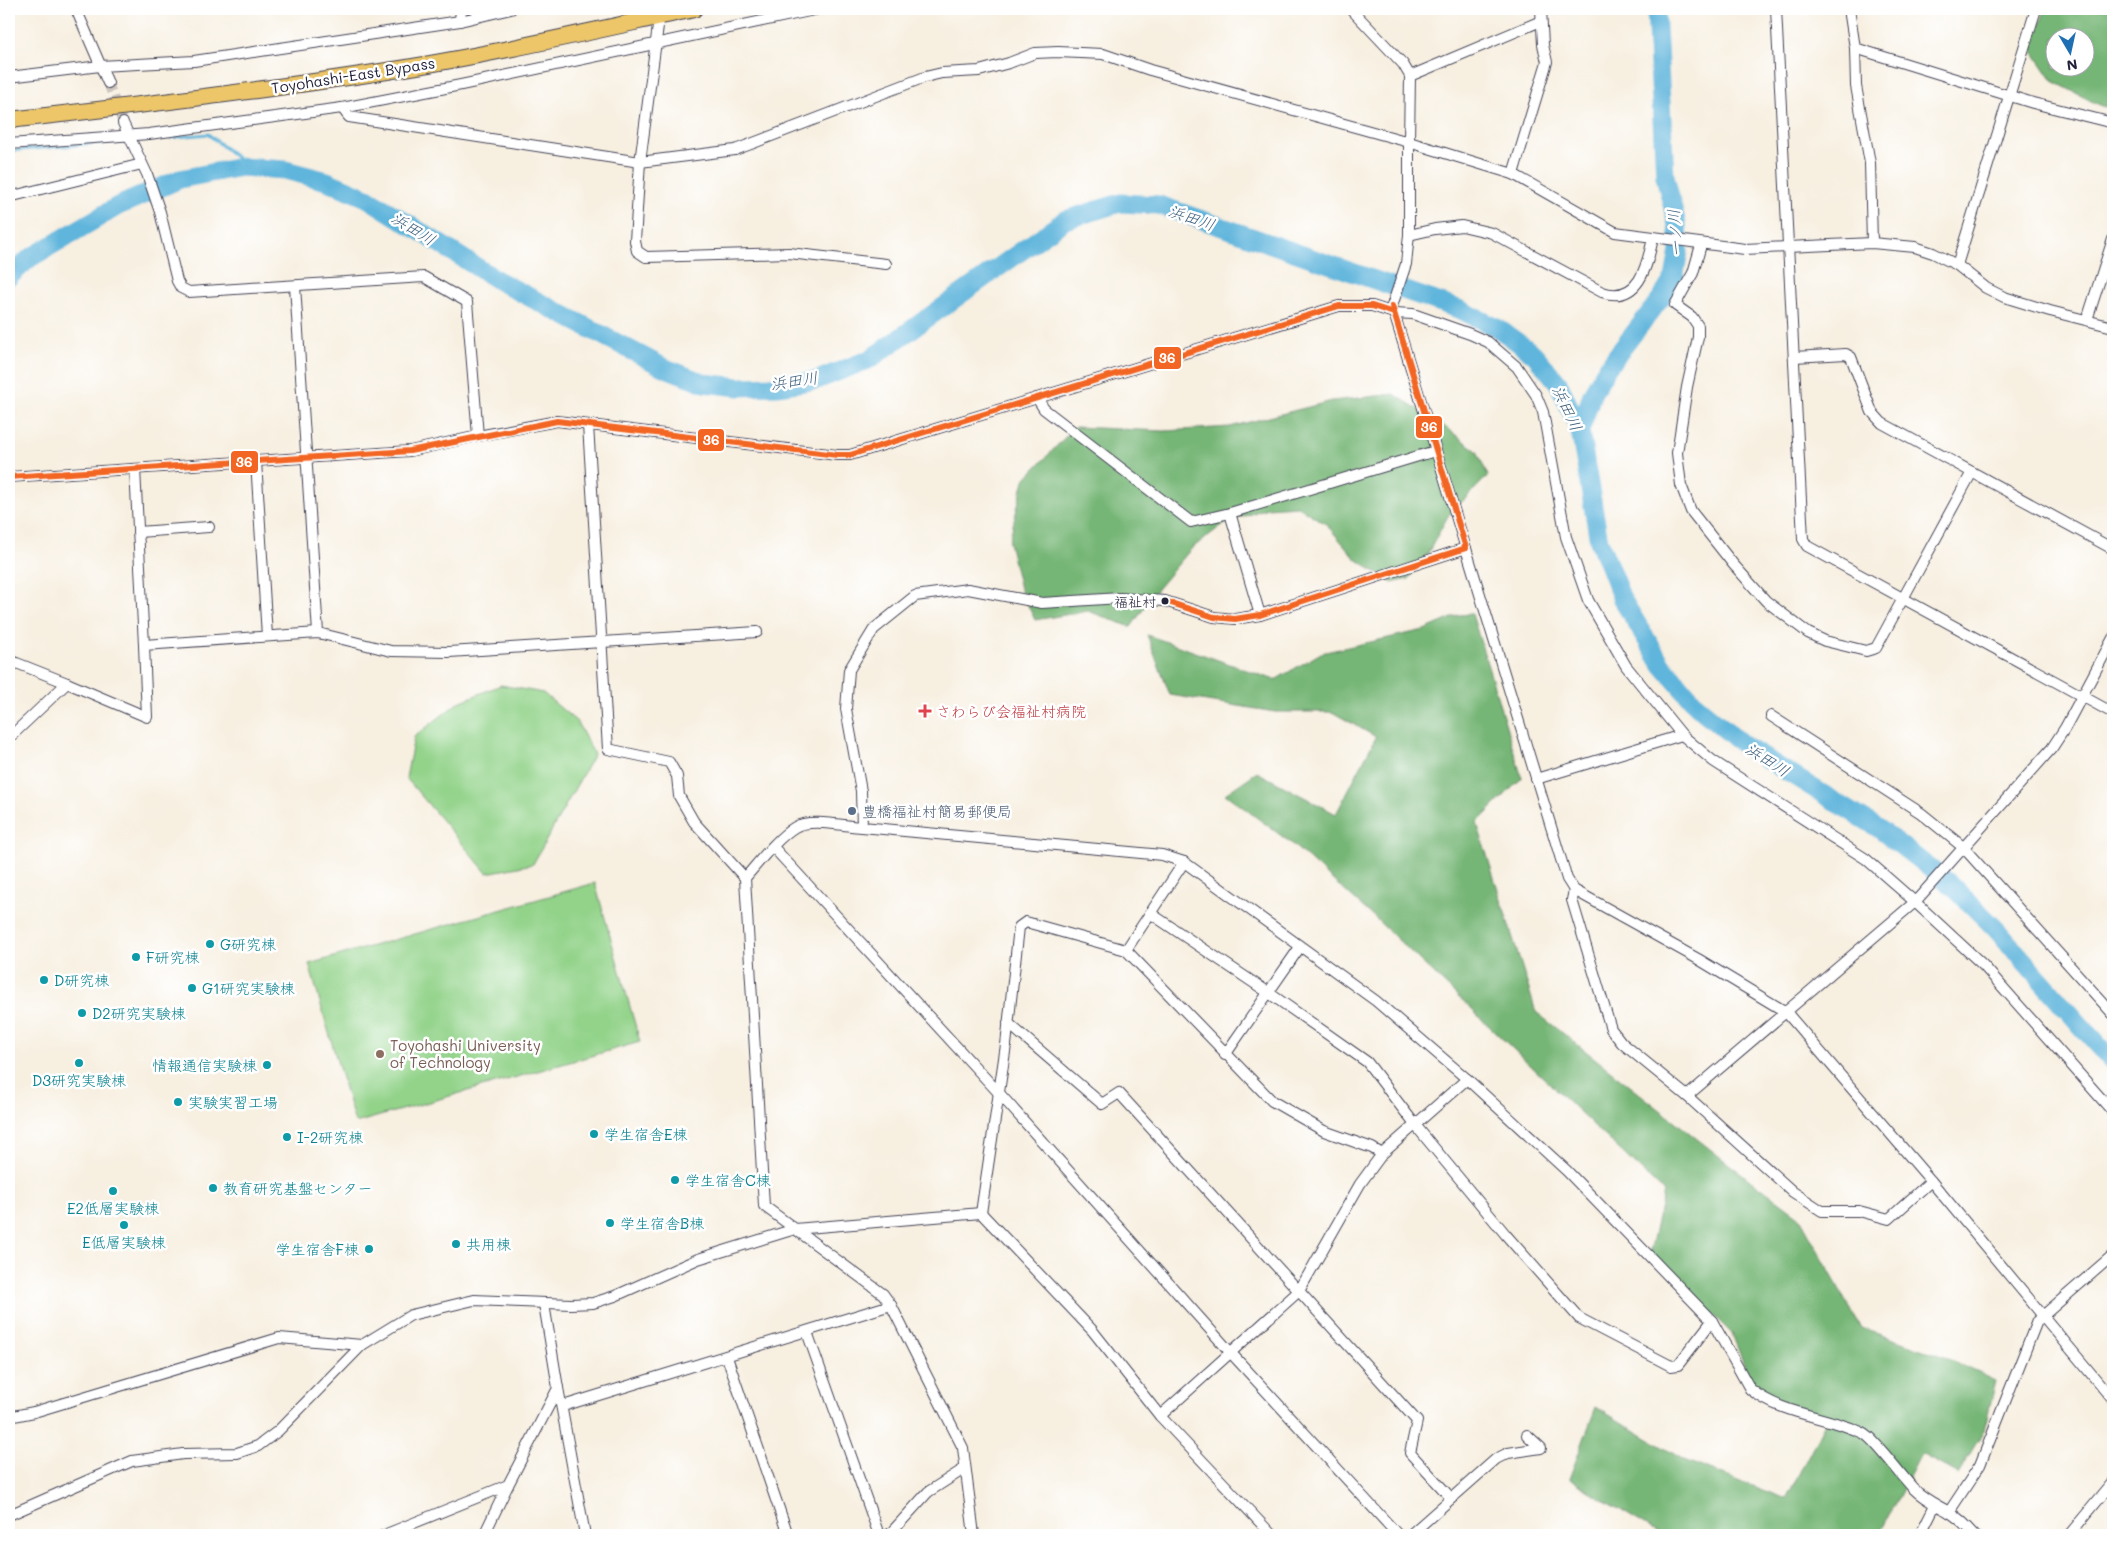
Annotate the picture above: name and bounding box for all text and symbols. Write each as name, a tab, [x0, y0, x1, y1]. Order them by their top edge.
north arrow	[2044, 28, 2094, 78]
street label: Toyohashi-East Bypass	[270, 52, 436, 98]
text: N	[2065, 55, 2079, 76]
water label: 浜田川	[1166, 199, 1218, 235]
water label: 浜田川	[388, 206, 440, 250]
water label: 一ノ川	[1662, 208, 1686, 258]
line badge: 36	[1153, 346, 1182, 370]
text: 36	[1159, 348, 1175, 367]
water label: 浜田川	[769, 366, 819, 394]
water label: 浜田川	[1548, 382, 1588, 434]
line badge: 36	[1415, 415, 1443, 439]
text: 36	[1421, 417, 1437, 436]
line badge: 36	[697, 428, 725, 452]
text: 36	[703, 430, 719, 449]
line badge: 36	[230, 450, 259, 474]
text: 36	[236, 452, 252, 471]
place label: 福祉村	[1114, 592, 1156, 611]
marker: 福祉村	[1160, 596, 1170, 606]
place label: さわらび会福祉村病院	[936, 701, 1086, 721]
marker: さわらび会福祉村病院	[918, 704, 932, 718]
water label: 浜田川	[1742, 737, 1794, 781]
place label: 豊橋福祉村簡易郵便局	[862, 801, 1012, 821]
marker: 豊橋福祉村簡易郵便局	[846, 805, 858, 817]
place label: G研究棟	[220, 934, 276, 954]
marker: G研究棟	[204, 938, 216, 950]
place label: F研究棟	[146, 947, 199, 967]
marker: F研究棟	[130, 951, 142, 963]
place label: D研究棟	[54, 970, 109, 990]
marker: D研究棟	[38, 974, 50, 986]
place label: G1研究実験棟	[202, 978, 295, 998]
marker: G1研究実験棟	[186, 982, 198, 994]
place label: D2研究実験棟	[92, 1003, 186, 1023]
marker: D2研究実験棟	[76, 1007, 88, 1019]
place label: Toyohashi University of Technology	[390, 1035, 541, 1072]
marker: Toyohashi University of Technology	[374, 1048, 386, 1060]
place label: 情報通信実験棟	[152, 1055, 257, 1075]
marker: D3研究実験棟	[73, 1057, 85, 1069]
marker: 情報通信実験棟	[261, 1059, 273, 1071]
place label: D3研究実験棟	[32, 1070, 126, 1090]
place label: 実験実習工場	[188, 1092, 278, 1112]
marker: 実験実習工場	[172, 1096, 184, 1108]
place label: 学生宿舎E棟	[604, 1124, 688, 1144]
place label: I-2研究棟	[297, 1127, 363, 1147]
marker: 学生宿舎E棟	[588, 1128, 600, 1140]
marker: I-2研究棟	[281, 1131, 293, 1143]
place label: 学生宿舎C棟	[685, 1170, 771, 1190]
marker: 学生宿舎C棟	[669, 1174, 681, 1186]
place label: 教育研究基盤センター	[223, 1178, 372, 1198]
marker: 教育研究基盤センター	[207, 1182, 219, 1194]
marker: E2低層実験棟	[107, 1185, 119, 1197]
place label: E2低層実験棟	[67, 1198, 159, 1218]
place label: 学生宿舎B棟	[620, 1213, 704, 1233]
marker: 学生宿舎B棟	[604, 1217, 616, 1229]
marker: E低層実験棟	[118, 1219, 130, 1231]
place label: E低層実験棟	[82, 1232, 166, 1252]
place label: 共用棟	[466, 1234, 511, 1254]
marker: 共用棟	[450, 1238, 462, 1250]
place label: 学生宿舎F棟	[276, 1239, 359, 1259]
marker: 学生宿舎F棟	[363, 1243, 375, 1255]

